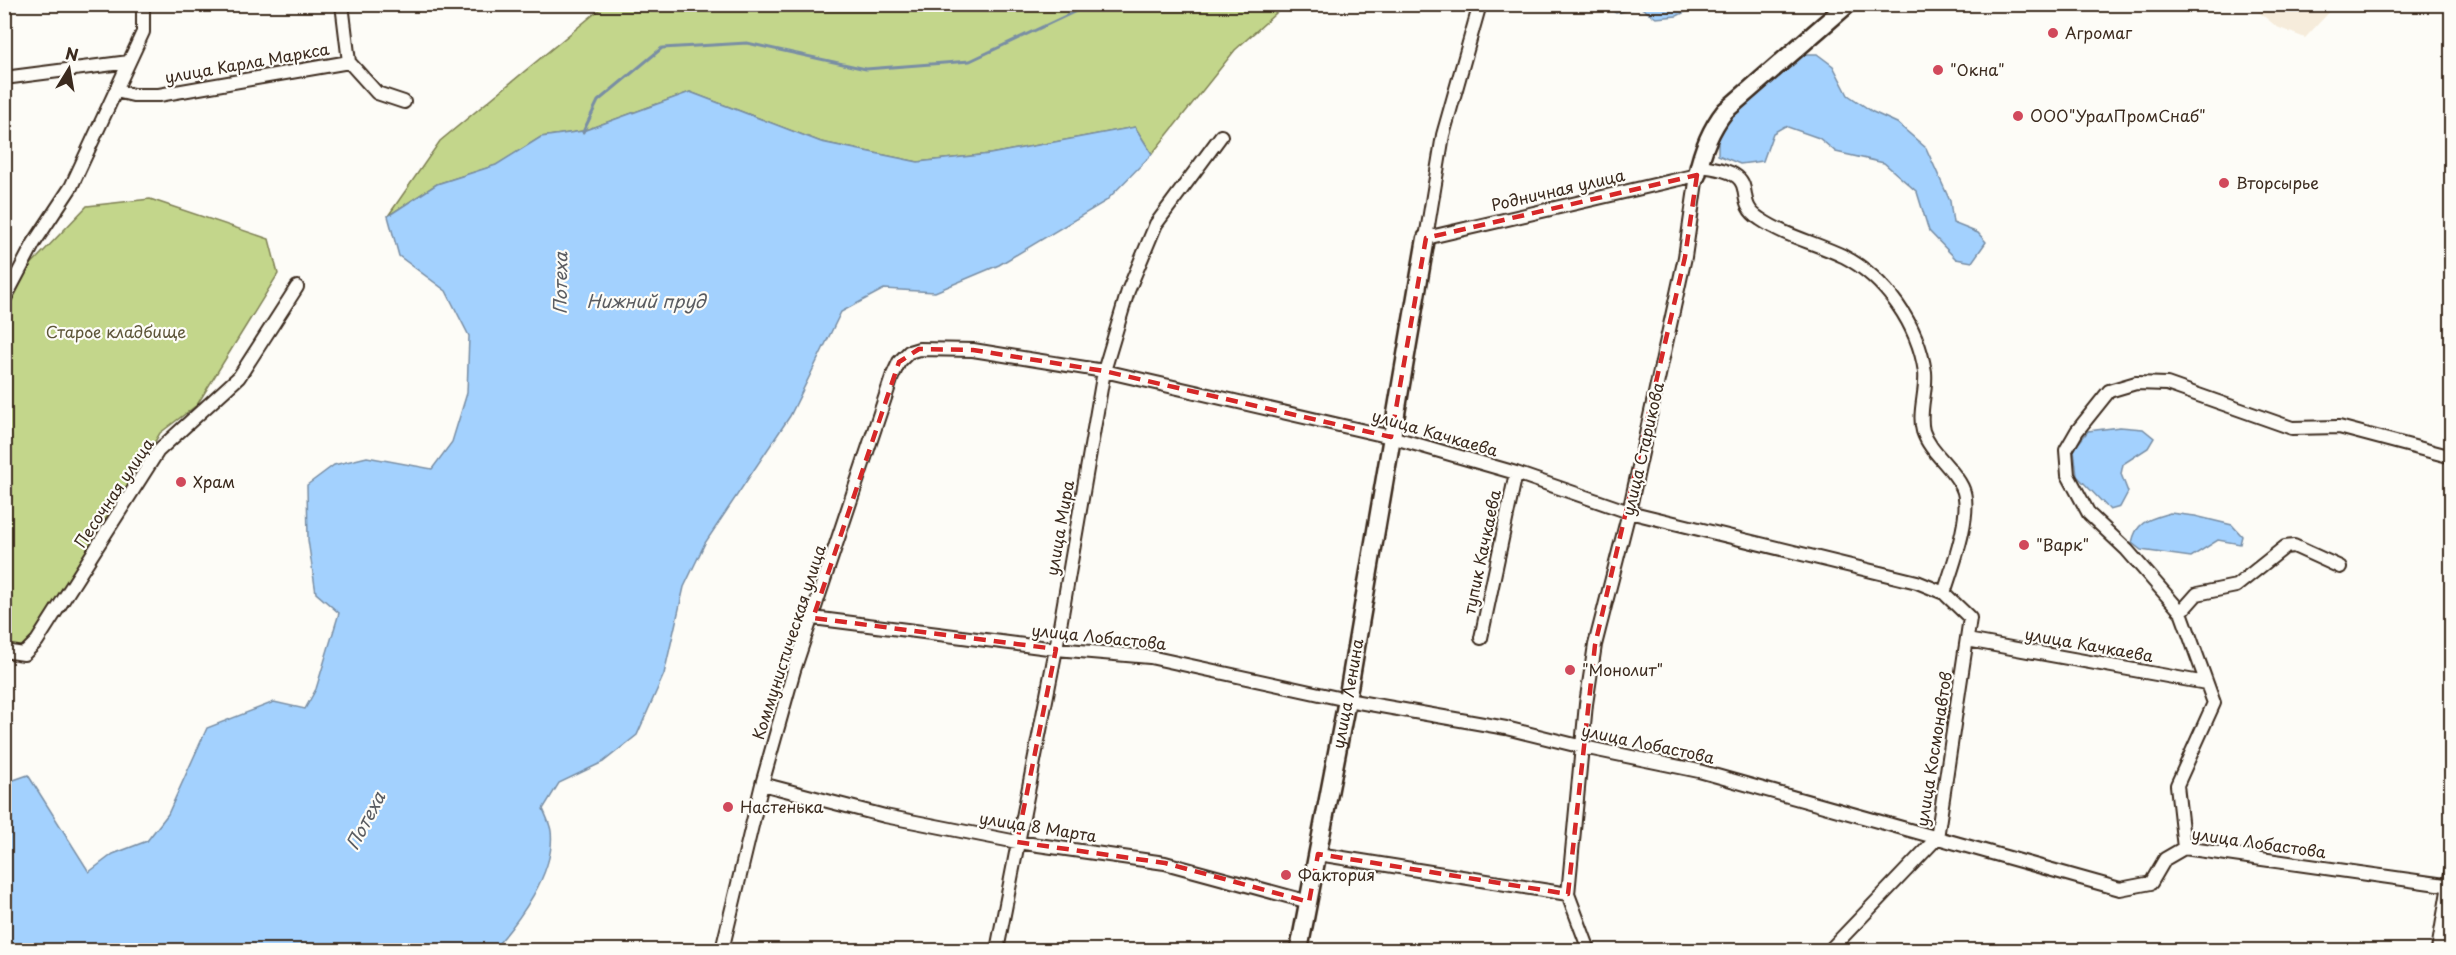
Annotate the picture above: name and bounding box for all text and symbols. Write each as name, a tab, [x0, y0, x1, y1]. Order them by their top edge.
place label: Агромаг	[2065, 20, 2133, 44]
marker: Агромаг	[2046, 26, 2060, 40]
street label: улица Карла Маркса	[163, 36, 331, 88]
north arrow	[39, 39, 99, 99]
text: N	[64, 40, 81, 66]
place label: "Окна"	[1950, 57, 2005, 81]
marker: "Окна"	[1931, 63, 1945, 77]
place label: ООО"УралПромСнаб"	[2030, 103, 2206, 127]
marker: ООО"УралПромСнаб"	[2011, 109, 2025, 123]
street label: Родничная улица	[1488, 162, 1627, 216]
place label: Вторсырье	[2236, 170, 2319, 194]
marker: Вторсырье	[2217, 176, 2231, 190]
water label: Потеха	[545, 251, 574, 314]
water label: Нижний пруд	[586, 287, 707, 314]
park label: Старое кладбище	[46, 319, 186, 343]
street label: улица Старикова	[1615, 380, 1669, 518]
street label: улица Качкаева	[1369, 403, 1501, 462]
street label: Песочная улица	[68, 433, 159, 552]
place label: Храм	[193, 469, 235, 493]
marker: Храм	[174, 475, 188, 489]
street label: улица Мира	[1039, 478, 1079, 577]
street label: тупик Качкаева	[1456, 487, 1506, 616]
place label: "Варк"	[2036, 532, 2089, 556]
marker: "Варк"	[2017, 538, 2031, 552]
street label: Коммунистическая улица	[745, 541, 831, 742]
street label: улица Лобастова	[1031, 617, 1168, 655]
street label: улица Качкаева	[2023, 621, 2155, 667]
street label: улица Ленина	[1325, 637, 1368, 750]
place label: "Монолит"	[1582, 657, 1663, 681]
marker: "Монолит"	[1563, 663, 1577, 677]
street label: улица Космонавтов	[1909, 670, 1957, 828]
street label: улица Лобастова	[1579, 717, 1717, 769]
water label: Потеха	[338, 786, 392, 854]
place label: Настенька	[740, 794, 823, 818]
marker: Настенька	[721, 800, 735, 814]
street label: улица 8 Марта	[978, 805, 1099, 847]
street label: улица Лобастова	[2190, 821, 2328, 863]
place label: Фактория	[1298, 862, 1375, 886]
marker: Фактория	[1279, 868, 1293, 882]

